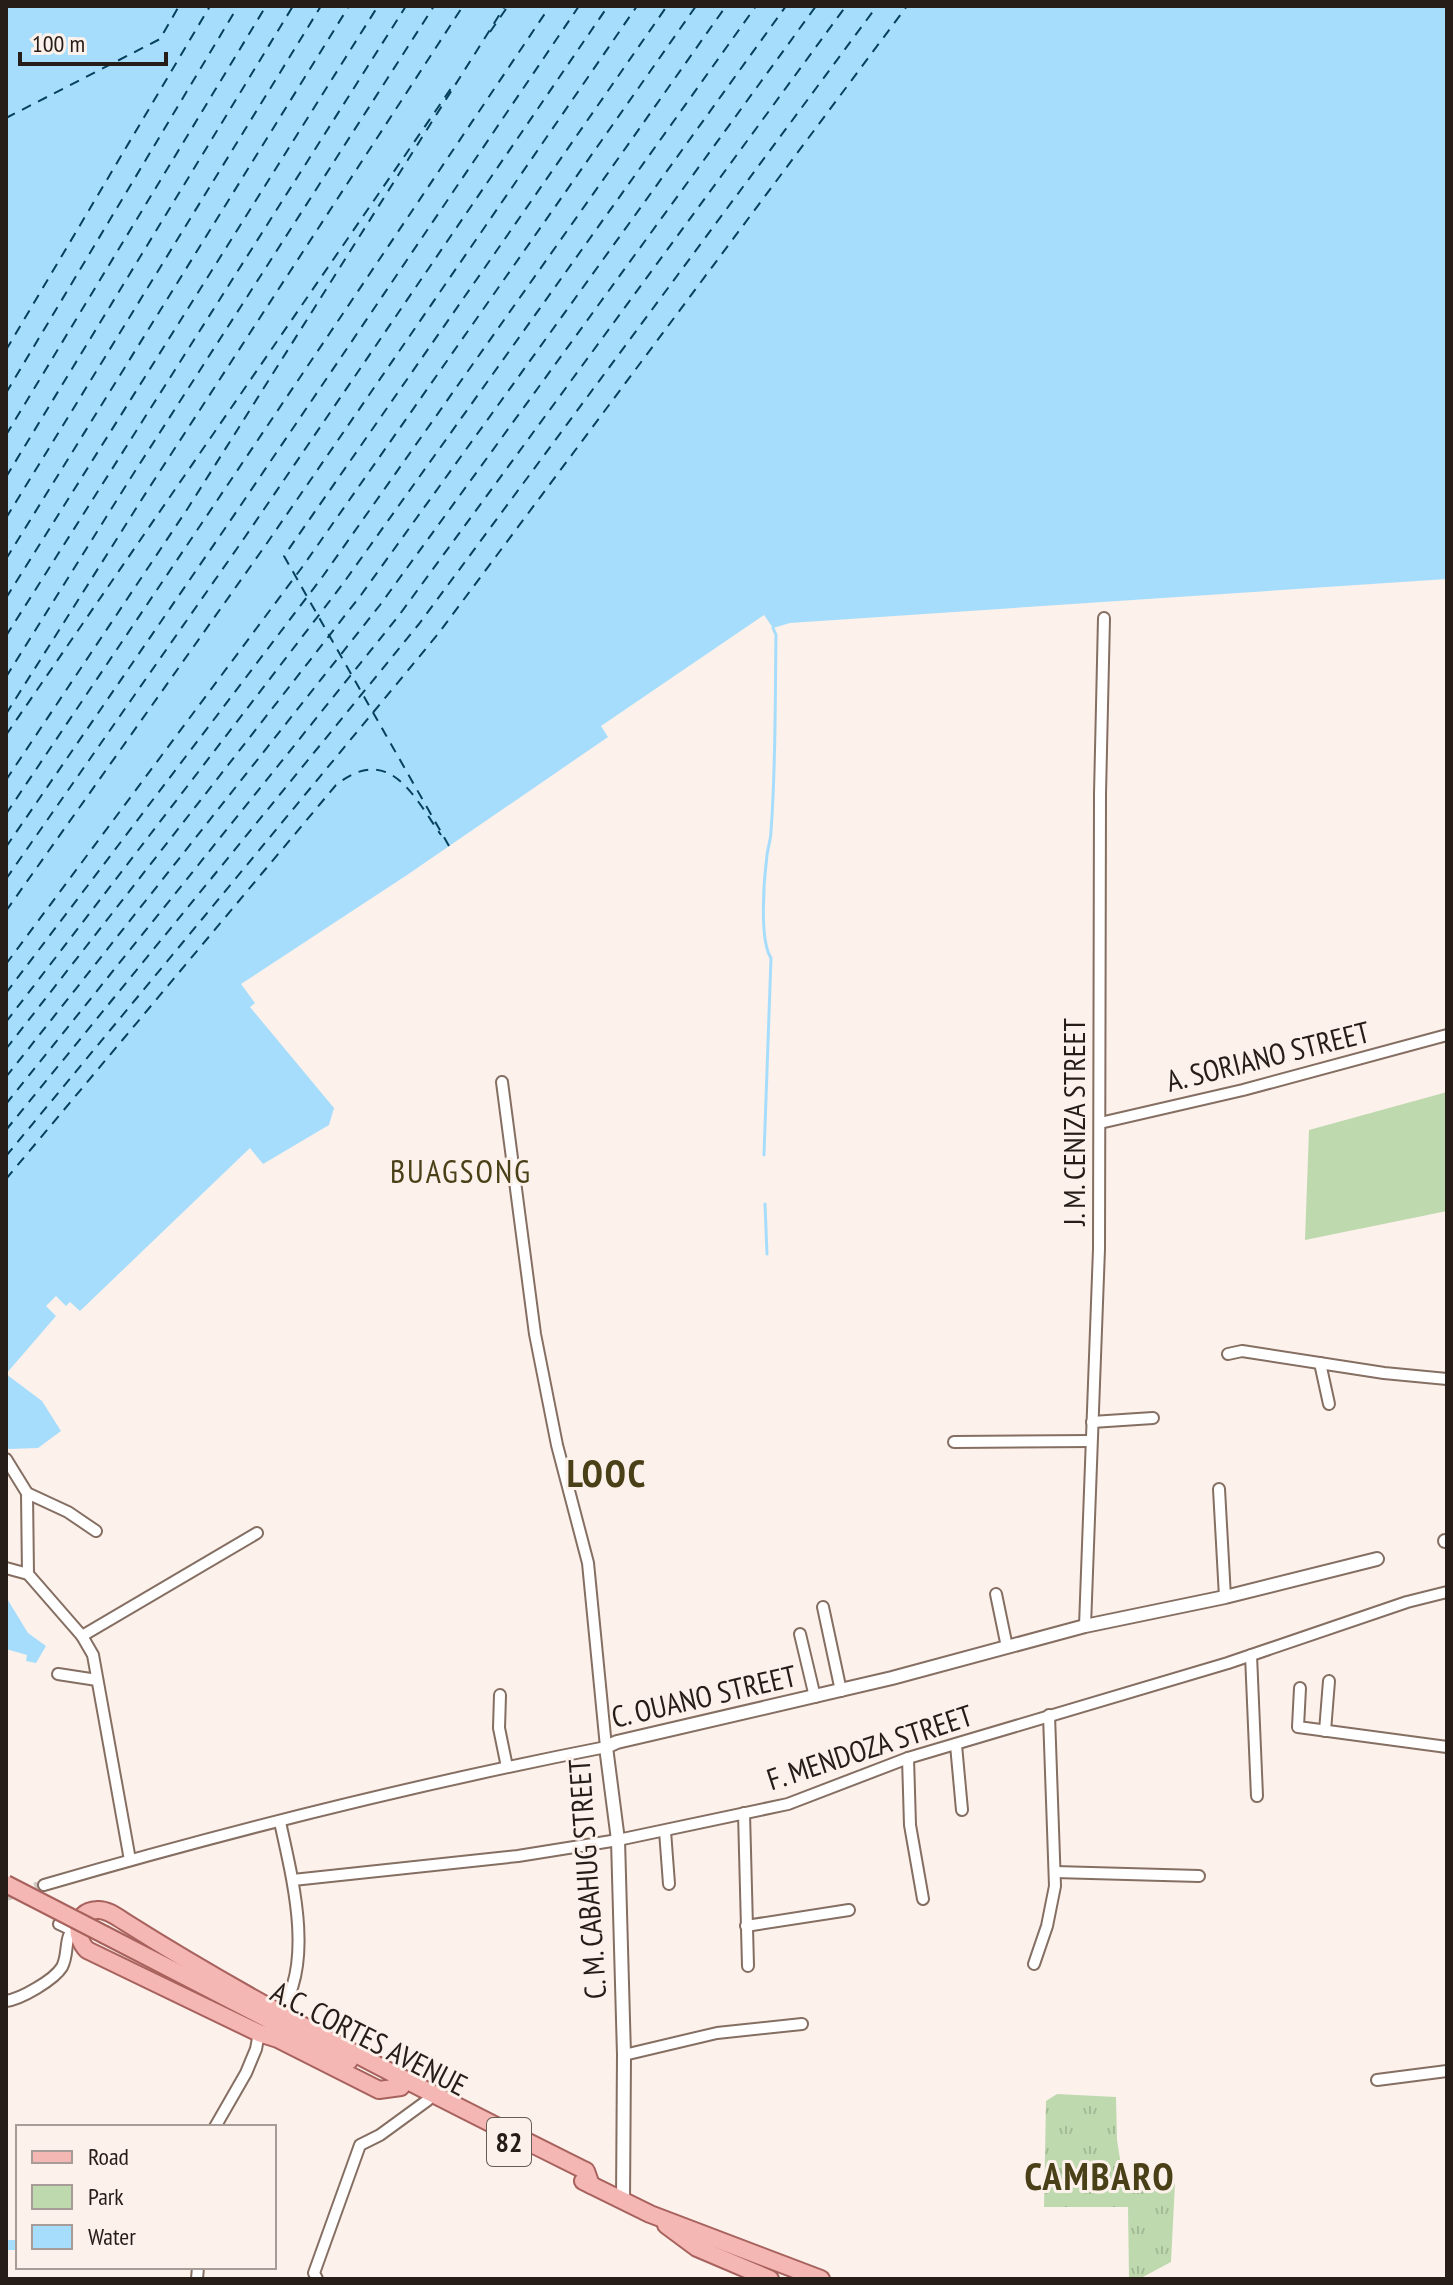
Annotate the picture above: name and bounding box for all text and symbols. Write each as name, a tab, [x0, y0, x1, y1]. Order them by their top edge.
scale bar	[20, 16, 166, 66]
text: 100 m	[32, 28, 85, 59]
street label: A. SORIANO STREET	[1162, 1011, 1373, 1100]
street label: J. M. CENIZA STREET	[1054, 1018, 1093, 1227]
district label: BUAGSONG	[390, 1150, 532, 1192]
district label: LOOC	[567, 1448, 647, 1497]
street label: C. OUANO STREET	[607, 1655, 800, 1736]
street label: F. MENDOZA STREET	[762, 1695, 977, 1798]
street label: C. M. CABAHUG STREET	[559, 1758, 614, 2000]
street label: A.C. CORTES AVENUE	[265, 1971, 474, 2104]
road number: 82	[487, 2118, 531, 2166]
legend	[16, 2125, 276, 2269]
text: Road	[88, 2141, 129, 2172]
district label: CAMBARO	[1025, 2151, 1176, 2200]
text: Park	[88, 2181, 124, 2212]
text: Water	[88, 2221, 136, 2252]

